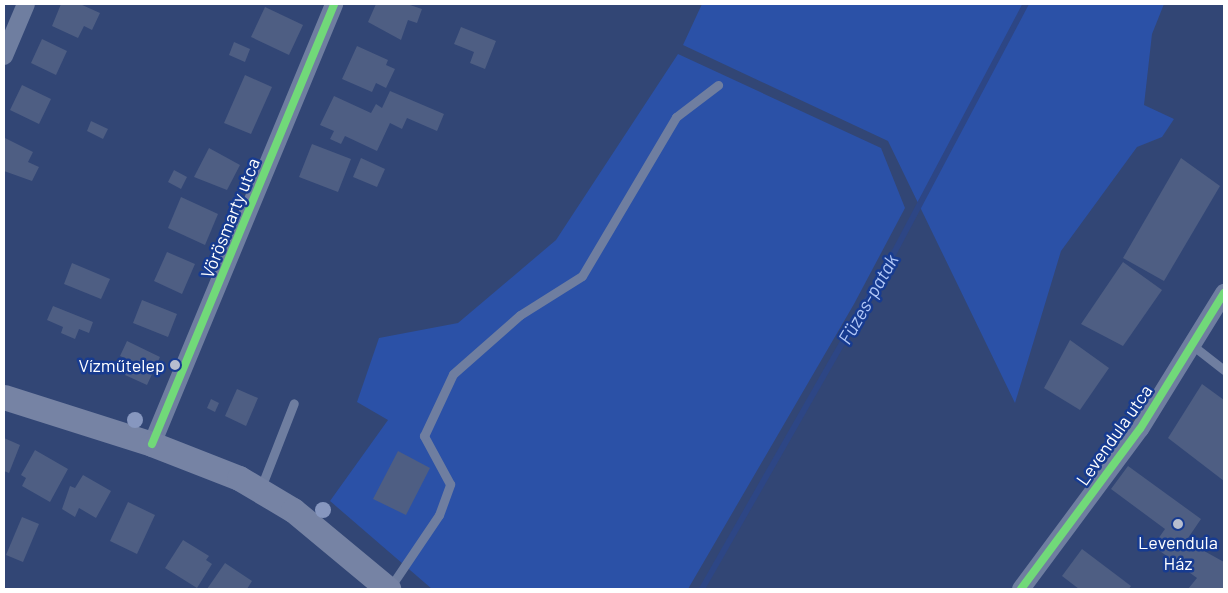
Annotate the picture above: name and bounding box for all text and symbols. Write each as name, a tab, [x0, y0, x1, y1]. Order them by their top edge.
street label: Vörösmarty utca	[196, 155, 264, 281]
water label: Füzes-patak	[833, 250, 903, 348]
place label: Vízműtelep	[78, 354, 165, 376]
marker: Vízműtelep	[169, 359, 181, 371]
street label: Levendula utca	[1071, 381, 1157, 489]
marker: Levendula Ház	[1172, 518, 1184, 530]
place label: Levendula Ház	[1138, 532, 1218, 574]

